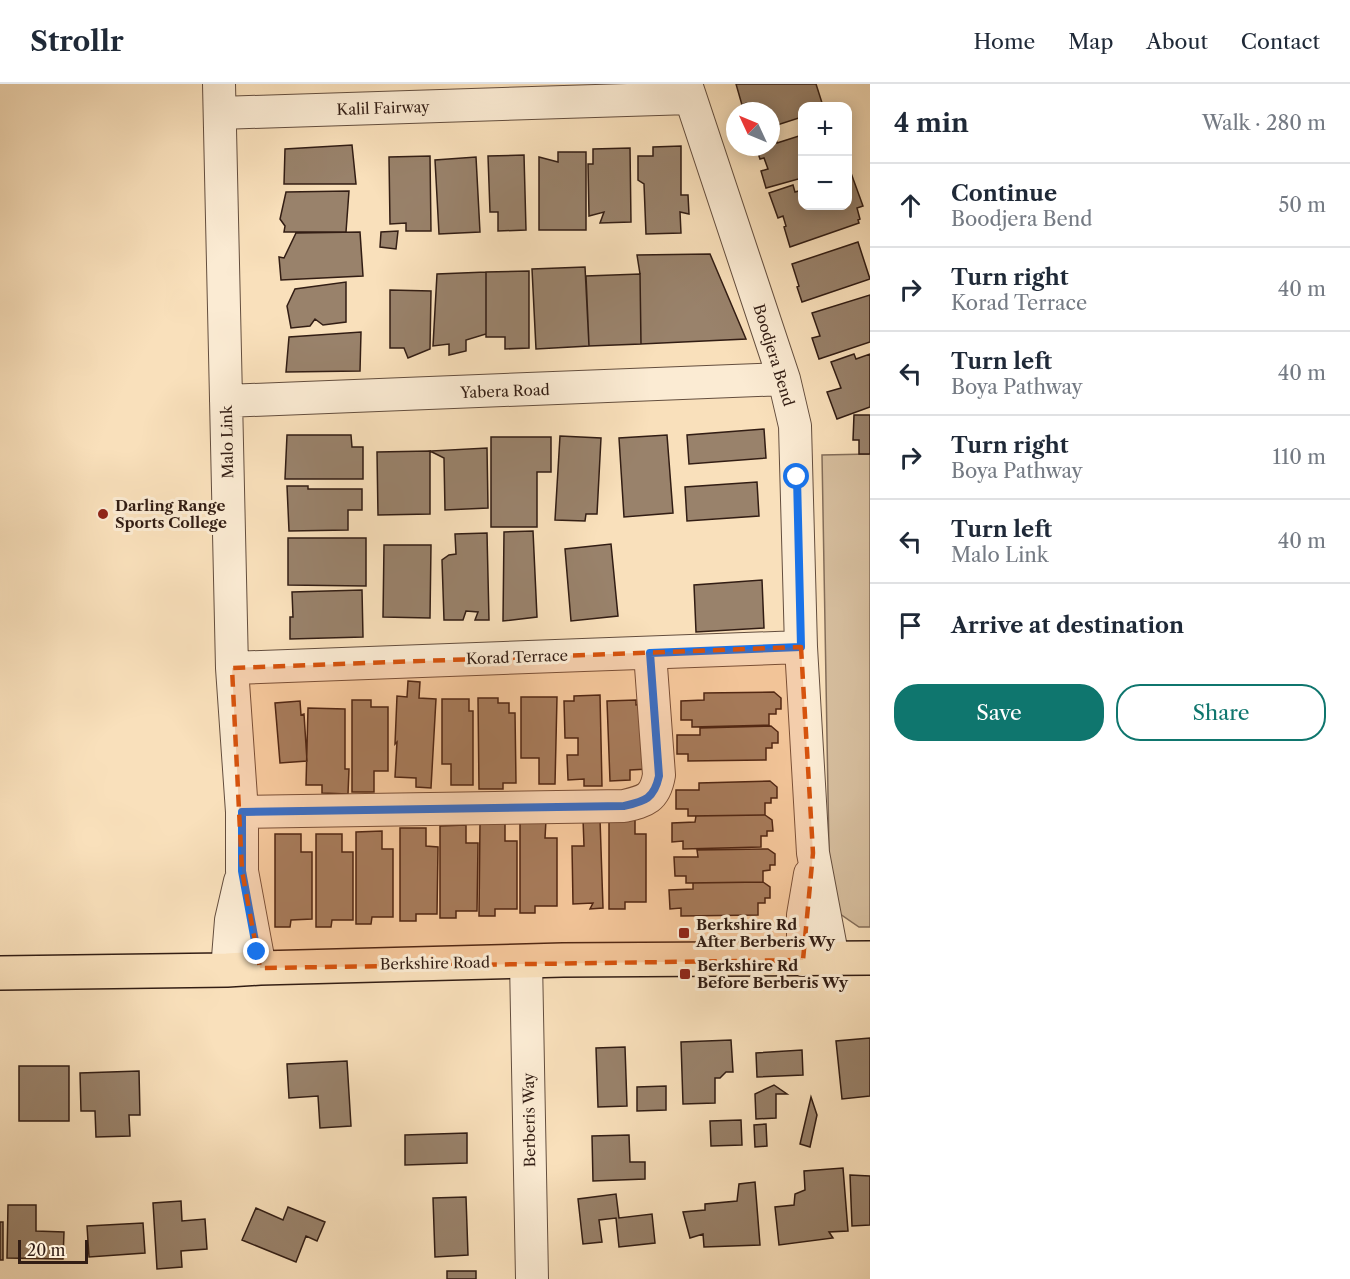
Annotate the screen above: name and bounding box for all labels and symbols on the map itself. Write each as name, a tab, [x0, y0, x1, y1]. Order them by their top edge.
street label: Kalil Fairway	[336, 97, 430, 119]
north arrow	[726, 102, 780, 156]
street label: Boodjera Bend	[749, 302, 799, 408]
street label: Yabera Road	[459, 380, 550, 402]
street label: Malo Link	[217, 404, 237, 479]
route start	[783, 463, 809, 489]
place label: Darling Range Sports College	[115, 496, 227, 532]
marker: Darling Range Sports College	[96, 507, 110, 521]
street label: Korad Terrace	[466, 646, 568, 668]
place label: Berkshire Rd After Berberis Wy	[695, 915, 836, 951]
marker: Berkshire Rd After Berberis Wy	[677, 926, 691, 940]
route end	[243, 938, 269, 964]
street label: Berkshire Road	[380, 953, 490, 973]
place label: Berkshire Rd Before Berberis Wy	[697, 956, 849, 992]
marker: Berkshire Rd Before Berberis Wy	[678, 967, 692, 981]
street label: Berberis Way	[519, 1072, 539, 1167]
scale bar	[18, 1237, 88, 1264]

